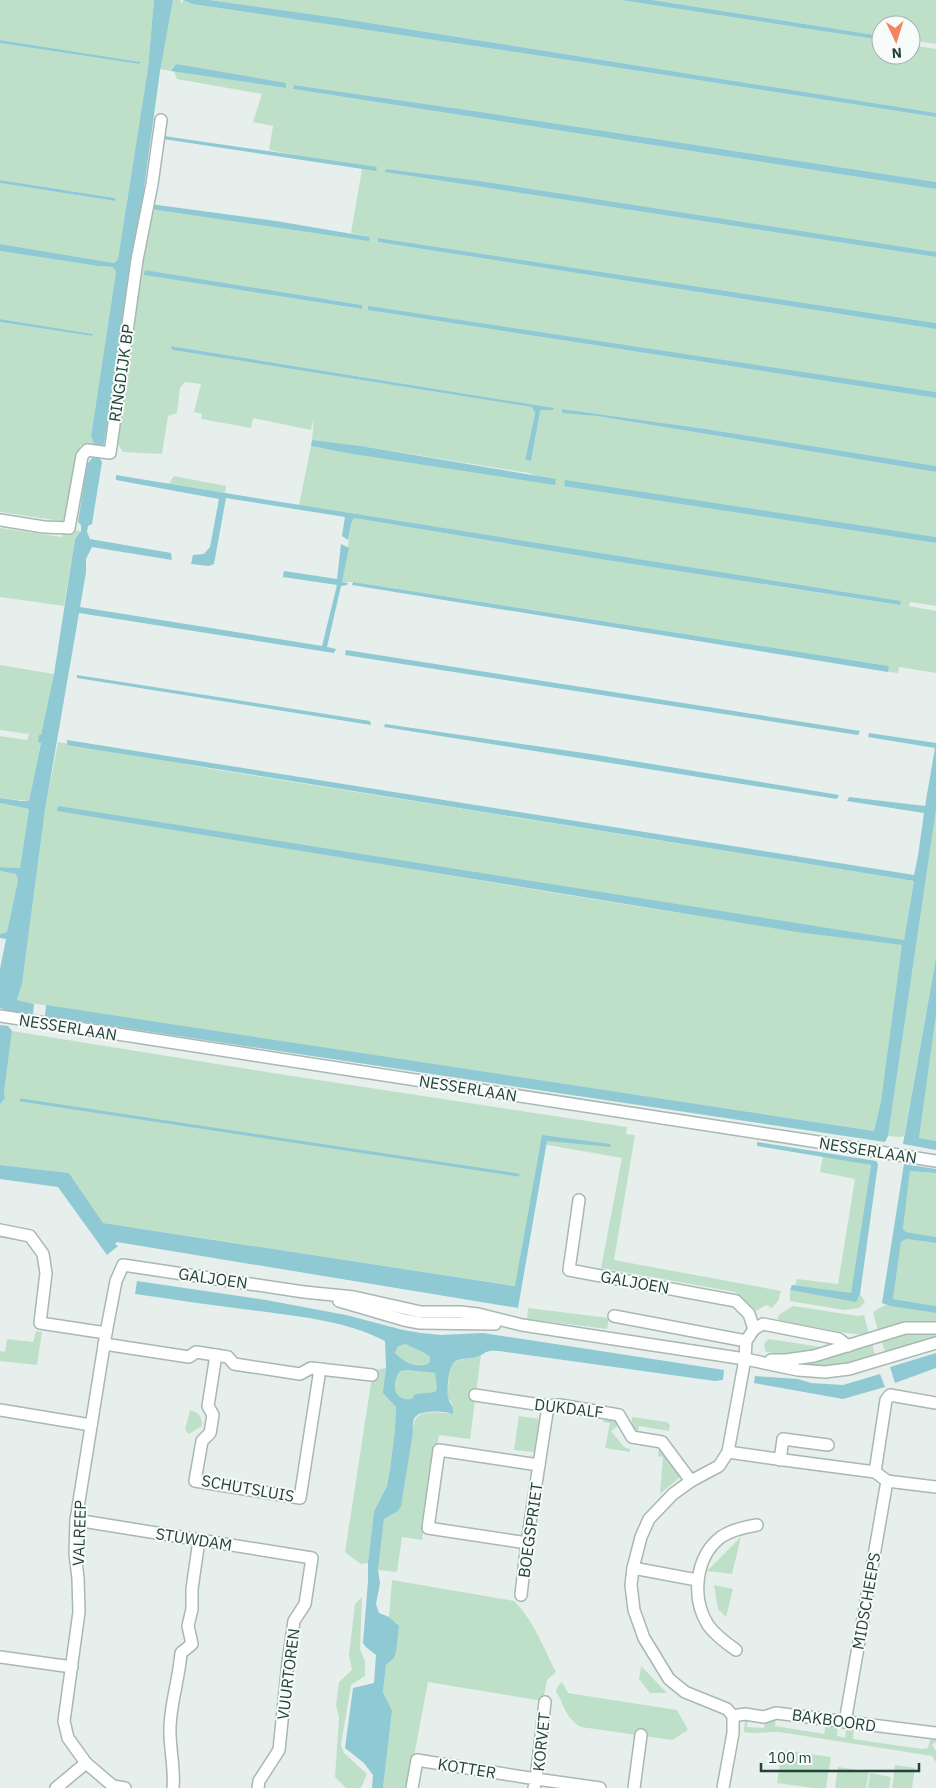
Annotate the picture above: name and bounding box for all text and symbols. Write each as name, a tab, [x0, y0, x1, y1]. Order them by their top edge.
north arrow	[871, 15, 921, 65]
text: N	[891, 44, 903, 62]
street label: RINGDIJK BP	[104, 323, 138, 423]
street label: NESSERLAAN	[18, 1009, 118, 1045]
street label: NESSERLAAN	[418, 1070, 518, 1106]
street label: NESSERLAAN	[818, 1132, 918, 1168]
street label: GALJOEN	[177, 1263, 249, 1293]
street label: GALJOEN	[599, 1266, 671, 1298]
street label: DUKDALF	[533, 1394, 605, 1422]
street label: SCHUTSLUIS	[200, 1470, 296, 1506]
street label: BOEGSPRIET	[513, 1481, 547, 1579]
street label: VALREEP	[68, 1499, 90, 1566]
street label: STUWDAM	[154, 1523, 234, 1555]
street label: MIDSCHEEPS	[848, 1551, 884, 1651]
street label: VUURTOREN	[272, 1627, 304, 1721]
street label: BAKBOORD	[791, 1704, 877, 1736]
street label: KORVET	[528, 1712, 554, 1772]
scale bar	[761, 1740, 918, 1772]
text: 100 m	[768, 1748, 812, 1767]
street label: KOTTER	[436, 1754, 498, 1782]

